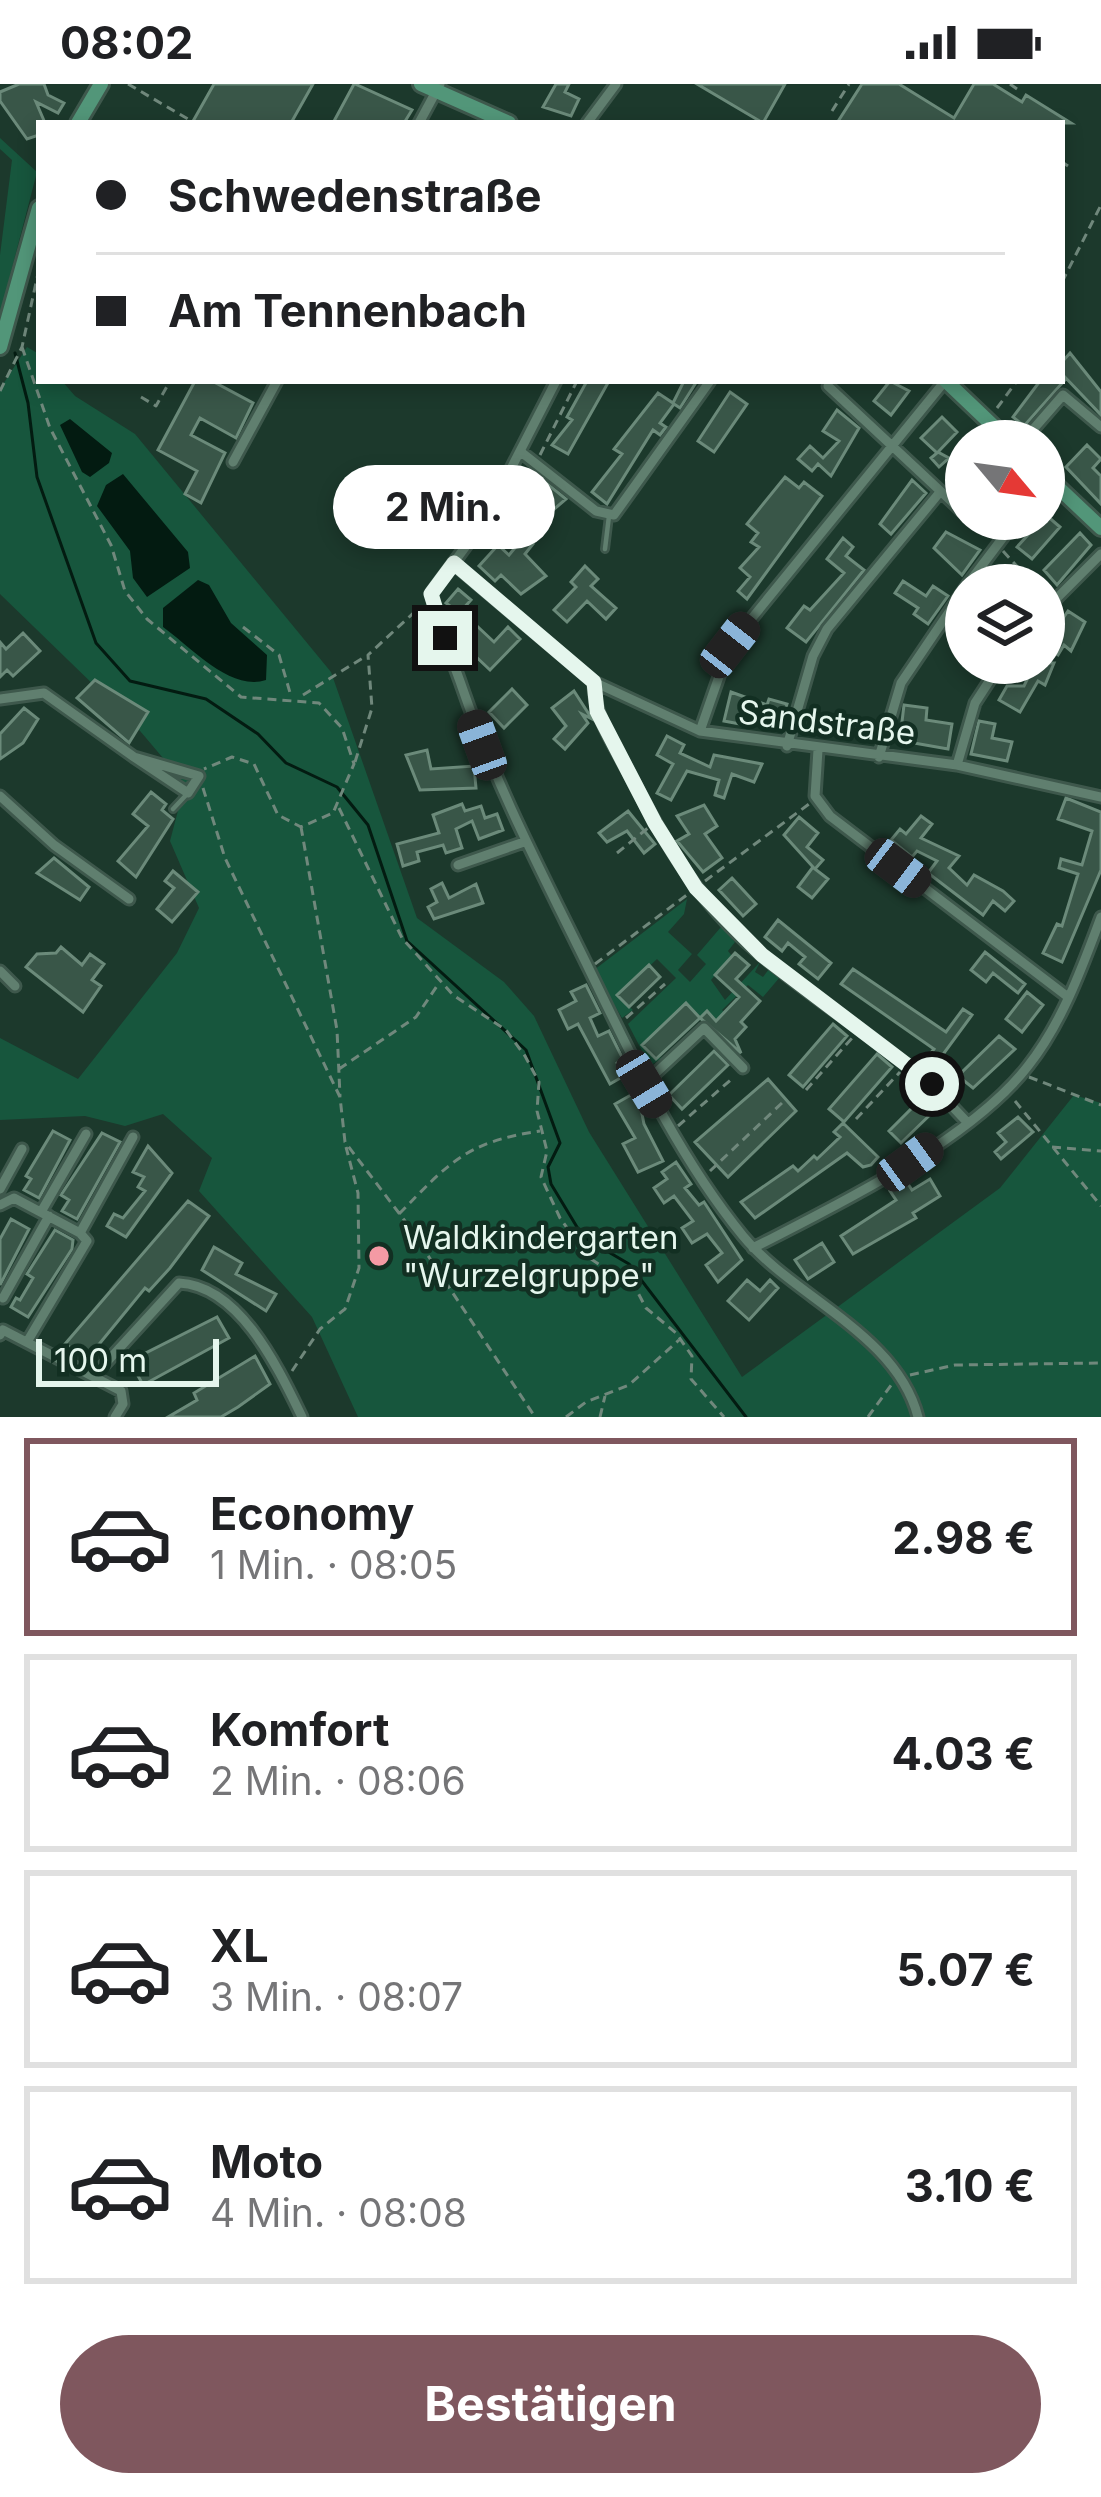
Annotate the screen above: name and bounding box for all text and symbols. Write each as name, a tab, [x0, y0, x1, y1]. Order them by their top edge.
text: 08:02	[60, 15, 193, 70]
text: Schwedenstraße	[168, 168, 542, 223]
text: Am Tennenbach	[168, 283, 527, 338]
north arrow	[945, 420, 1065, 540]
map controls	[945, 420, 1065, 684]
callout: 2 Min.	[334, 464, 556, 548]
text: 2 Min.	[385, 483, 503, 530]
button: layers	[945, 564, 1065, 684]
car	[694, 606, 766, 684]
route end	[418, 611, 472, 665]
street label: Sandstraße	[736, 691, 918, 753]
car	[453, 705, 511, 785]
car	[858, 832, 938, 904]
car	[610, 1044, 678, 1124]
route start	[905, 1057, 959, 1111]
car	[870, 1126, 950, 1198]
place label: Waldkindergarten "Wurzelgruppe"	[403, 1217, 678, 1295]
marker: Waldkindergarten "Wurzelgruppe"	[366, 1243, 392, 1269]
scale bar	[36, 1333, 219, 1386]
text: 100 m	[54, 1340, 147, 1380]
icon: car	[66, 1483, 174, 1591]
text: Economy	[210, 1486, 414, 1541]
text: 2.98 €	[892, 1510, 1035, 1565]
text: 1 Min. · 08:05	[210, 1541, 457, 1588]
icon: car	[66, 1699, 174, 1807]
text: Komfort	[210, 1702, 389, 1757]
text: 4.03 €	[892, 1726, 1035, 1781]
text: 2 Min. · 08:06	[210, 1757, 466, 1804]
icon: car	[66, 1915, 174, 2023]
text: XL	[210, 1918, 269, 1973]
text: 5.07 €	[896, 1942, 1035, 1997]
text: 3 Min. · 08:07	[210, 1973, 463, 2020]
icon: car	[66, 2131, 174, 2239]
text: Moto	[210, 2134, 323, 2189]
text: 3.10 €	[905, 2158, 1035, 2213]
text: 4 Min. · 08:08	[210, 2189, 467, 2236]
button: Bestätigen	[60, 2335, 1041, 2473]

